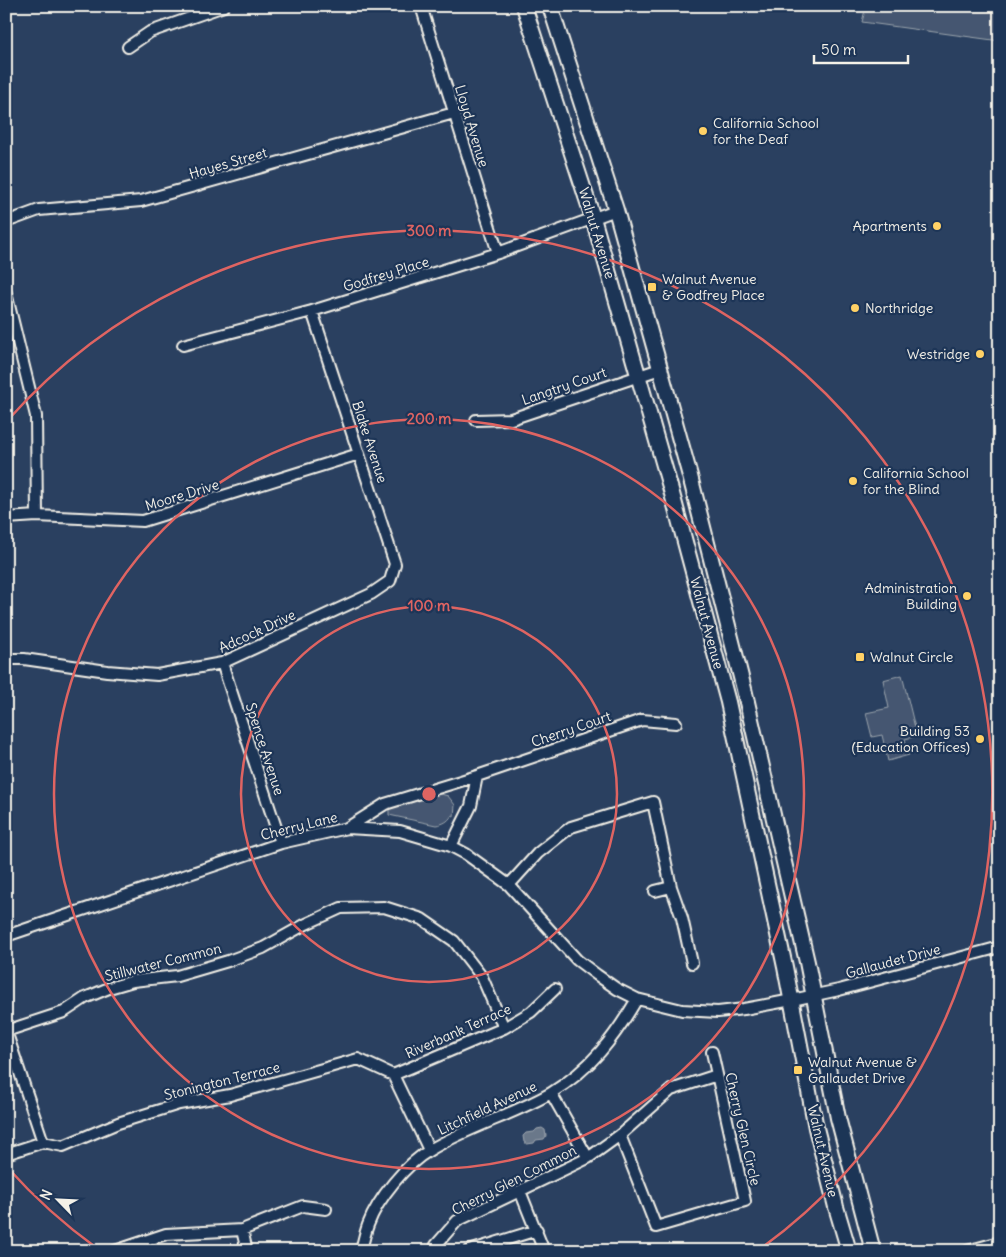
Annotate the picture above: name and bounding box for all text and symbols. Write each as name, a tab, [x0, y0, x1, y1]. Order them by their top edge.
scale bar	[814, 32, 907, 64]
text: 50 m	[821, 40, 856, 59]
street label: Lloyd Avenue	[451, 83, 493, 169]
place label: California School for the Deaf	[713, 114, 819, 148]
marker: California School for the Deaf	[697, 125, 709, 137]
street label: Hayes Street	[187, 143, 269, 183]
street label: Walnut Avenue	[575, 185, 619, 281]
place label: Apartments	[853, 217, 927, 235]
marker: Apartments	[931, 220, 943, 232]
text: 300 m	[407, 221, 452, 240]
street label: Godfrey Place	[341, 252, 431, 296]
place label: Walnut Avenue & Godfrey Place	[662, 270, 765, 304]
marker: Walnut Avenue & Godfrey Place	[646, 281, 658, 293]
place label: Northridge	[865, 299, 933, 317]
marker: Northridge	[849, 302, 861, 314]
place label: Westridge	[907, 345, 970, 363]
marker: Westridge	[974, 348, 986, 360]
street label: Langtry Court	[519, 363, 609, 409]
street label: Blake Avenue	[348, 399, 392, 485]
text: 200 m	[407, 409, 451, 428]
place label: California School for the Blind	[863, 464, 969, 498]
street label: Moore Drive	[143, 475, 221, 515]
marker: California School for the Blind	[847, 475, 859, 487]
street label: Walnut Avenue	[686, 575, 728, 671]
place label: Administration Building	[865, 579, 957, 613]
marker: Administration Building	[961, 590, 973, 602]
text: 100 m	[408, 596, 450, 615]
street label: Adcock Drive	[216, 605, 298, 657]
place label: Walnut Circle	[870, 648, 953, 666]
marker: Walnut Circle	[854, 651, 866, 663]
street label: Spence Avenue	[242, 701, 288, 797]
street label: Cherry Court	[529, 707, 613, 751]
place label: Building 53 (Education Offices)	[852, 722, 970, 756]
marker: Building 53 (Education Offices)	[974, 733, 986, 745]
centre of rings	[420, 785, 438, 803]
street label: Cherry Lane	[259, 808, 339, 844]
street label: Stillwater Common	[103, 939, 223, 985]
street label: Gallaudet Drive	[844, 940, 942, 982]
street label: Riverbank Terrace	[402, 1000, 514, 1062]
place label: Walnut Avenue & Gallaudet Drive	[808, 1053, 917, 1087]
street label: Stonington Terrace	[162, 1058, 282, 1104]
marker: Walnut Avenue & Gallaudet Drive	[792, 1064, 804, 1076]
street label: Cherry Glen Circle	[721, 1071, 765, 1187]
street label: Litchfield Avenue	[434, 1077, 540, 1139]
street label: Walnut Avenue	[804, 1103, 842, 1199]
street label: Cherry Glen Common	[449, 1141, 579, 1219]
north arrow	[32, 1174, 82, 1224]
text: N	[36, 1187, 56, 1203]

